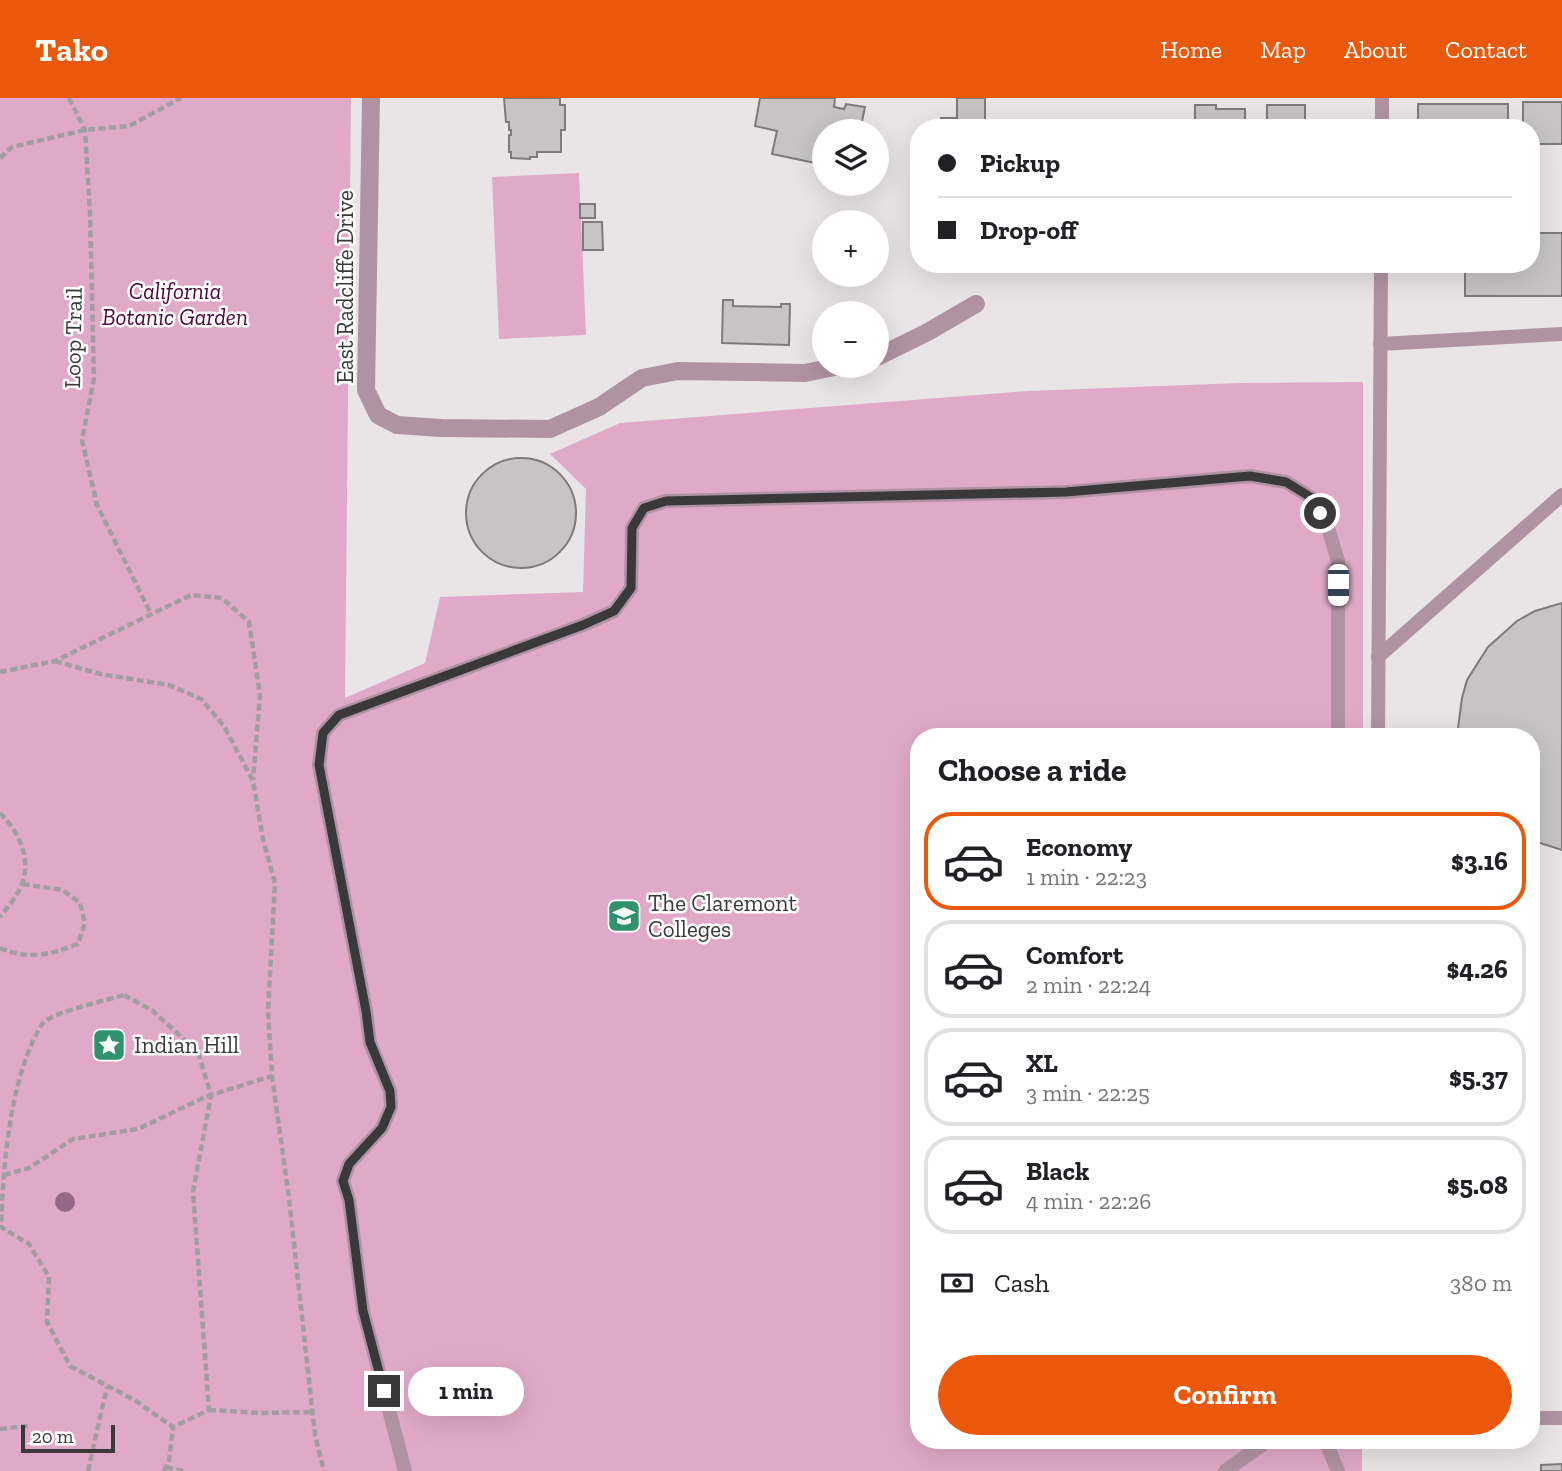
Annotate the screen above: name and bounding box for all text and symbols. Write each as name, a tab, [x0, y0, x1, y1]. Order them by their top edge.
text: Tako	[35, 30, 108, 69]
text: Home	[1160, 35, 1222, 64]
text: Map	[1260, 35, 1306, 64]
text: About	[1344, 35, 1407, 64]
text: Contact	[1445, 35, 1527, 64]
map controls	[812, 119, 889, 378]
button: layers	[812, 119, 889, 196]
text: Pickup	[980, 147, 1060, 179]
street label: East Radcliffe Drive	[331, 190, 359, 384]
button: +	[812, 210, 889, 287]
text: Drop-off	[980, 214, 1077, 246]
park label: California Botanic Garden	[102, 277, 248, 331]
street label: Loop Trail	[58, 287, 88, 389]
button: −	[812, 301, 889, 378]
route start	[1304, 497, 1336, 529]
car	[1328, 564, 1349, 606]
text: Choose a ride	[938, 751, 1126, 789]
icon: car	[942, 830, 1005, 893]
text: Economy	[1026, 831, 1132, 863]
text: $3.16	[1451, 845, 1508, 877]
text: 1 min · 22:23	[1026, 863, 1147, 891]
place label: The Claremont Colleges	[648, 889, 798, 943]
school or university icon: The Claremont Colleges	[605, 897, 643, 935]
icon: car	[942, 938, 1005, 1001]
text: Comfort	[1026, 939, 1123, 971]
text: $4.26	[1447, 953, 1508, 985]
text: 2 min · 22:24	[1026, 971, 1151, 999]
place icon: Indian Hill	[90, 1026, 128, 1064]
place label: Indian Hill	[134, 1031, 239, 1059]
icon: car	[942, 1046, 1005, 1109]
text: XL	[1026, 1047, 1058, 1079]
text: $5.37	[1449, 1061, 1508, 1093]
text: 3 min · 22:25	[1026, 1079, 1150, 1107]
icon: car	[942, 1154, 1005, 1217]
text: Black	[1026, 1155, 1089, 1187]
text: $5.08	[1447, 1169, 1508, 1201]
text: 4 min · 22:26	[1026, 1187, 1151, 1215]
icon: cash	[938, 1264, 976, 1302]
text: Cash	[994, 1267, 1049, 1299]
text: 380 m	[1450, 1269, 1512, 1297]
button: Confirm	[938, 1355, 1512, 1435]
callout: 1 min	[408, 1366, 524, 1416]
route end	[368, 1375, 400, 1407]
text: 1 min	[439, 1377, 493, 1405]
scale bar	[21, 1422, 116, 1454]
text: 20 m	[32, 1425, 73, 1448]

